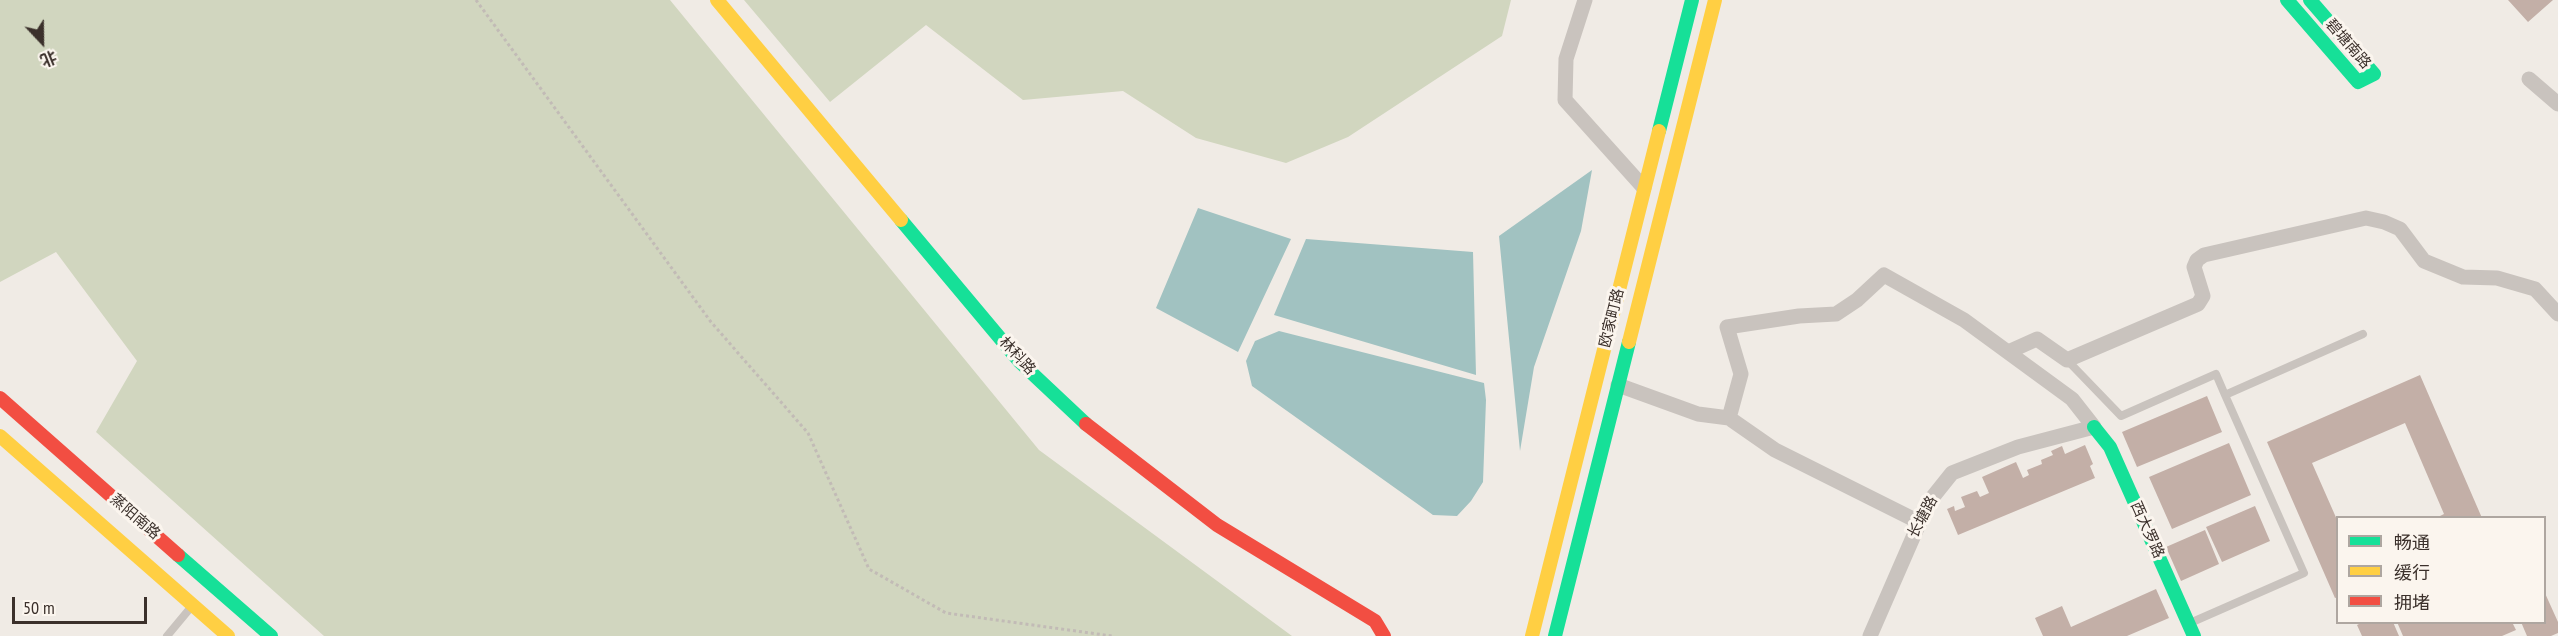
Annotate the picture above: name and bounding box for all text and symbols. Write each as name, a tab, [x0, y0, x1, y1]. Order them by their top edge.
north arrow	[12, 12, 72, 72]
street label: 碧塘南路	[2322, 15, 2374, 73]
text: 北	[38, 46, 60, 71]
street label: 欧家町路	[1596, 287, 1628, 349]
street label: 林科路	[995, 333, 1039, 379]
street label: 蒸阳南路	[106, 491, 164, 543]
street label: 长塘路	[1904, 493, 1942, 541]
street label: 西大罗路	[2127, 499, 2167, 561]
legend	[2336, 516, 2546, 624]
text: 畅通	[2394, 531, 2430, 554]
text: 缓行	[2394, 561, 2430, 584]
scale bar	[15, 585, 150, 623]
text: 拥堵	[2394, 591, 2430, 614]
text: 50 m	[23, 596, 55, 619]

